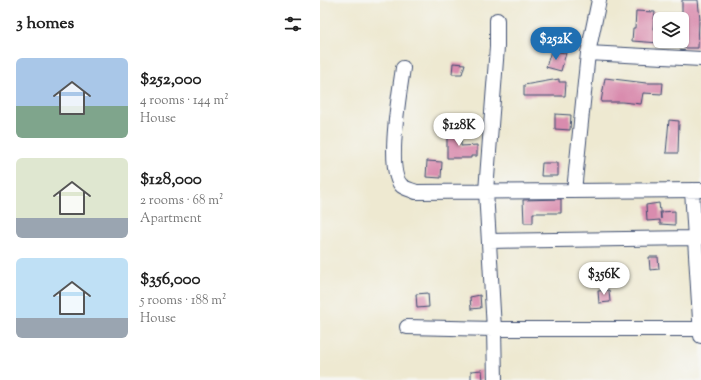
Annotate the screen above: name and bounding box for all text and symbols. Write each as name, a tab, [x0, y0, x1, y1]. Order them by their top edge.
text: 3 homes	[16, 12, 74, 36]
map controls	[653, 12, 689, 48]
button: layers	[653, 12, 689, 48]
icon: filters	[282, 13, 304, 35]
pin: $252K	[528, 27, 584, 61]
text: $252K	[540, 31, 572, 49]
text: $252,000	[140, 68, 202, 92]
icon: home	[48, 74, 96, 122]
text: 4 rooms · 144 m²	[140, 92, 229, 110]
text: House	[140, 110, 176, 128]
pin: $128K	[431, 113, 487, 147]
text: $128K	[442, 117, 476, 135]
text: $128,000	[140, 168, 202, 192]
icon: home	[48, 174, 96, 222]
text: 2 rooms · 68 m²	[140, 192, 224, 210]
text: Apartment	[140, 210, 201, 228]
pin: $356K	[576, 262, 632, 296]
text: $356K	[588, 266, 620, 284]
text: $356,000	[140, 268, 201, 292]
icon: home	[48, 274, 96, 322]
text: 5 rooms · 188 m²	[140, 292, 226, 310]
text: House	[140, 310, 176, 328]

